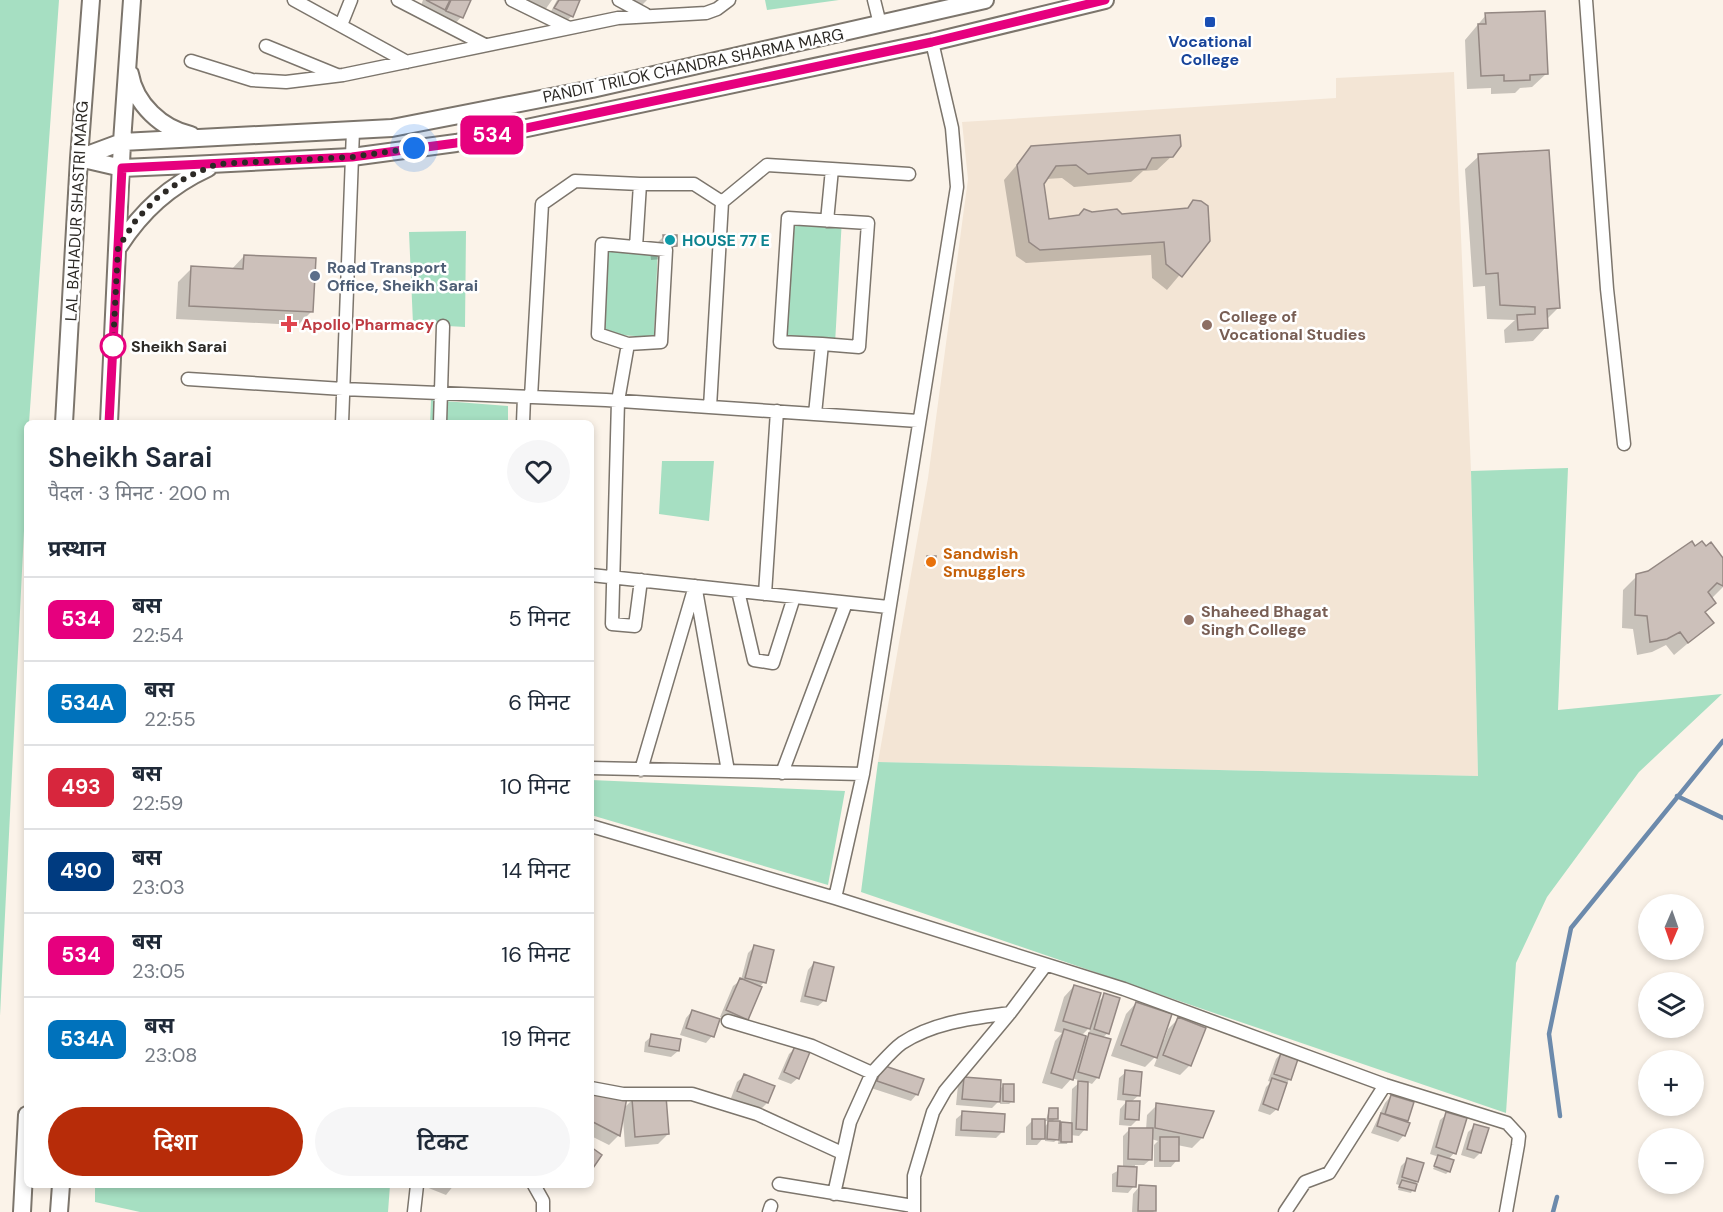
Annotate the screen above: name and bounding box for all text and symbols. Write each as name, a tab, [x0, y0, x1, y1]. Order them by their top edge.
marker: Vocational College	[1203, 15, 1217, 29]
street label: PANDIT TRILOK CHANDRA SHARMA MARG	[541, 23, 845, 108]
place label: Vocational College	[1168, 31, 1252, 70]
street label: LAL BAHADUR SHASTRI MARG	[60, 100, 93, 322]
line badge: 534	[458, 116, 526, 154]
text: 534	[472, 121, 512, 149]
your location	[399, 133, 429, 163]
place label: HOUSE 77 E	[682, 230, 770, 251]
marker: HOUSE 77 E	[663, 233, 677, 247]
place label: Road Transport Office, Sheikh Sarai	[327, 257, 478, 296]
marker: Road Transport Office, Sheikh Sarai	[308, 269, 322, 283]
place label: College of Vocational Studies	[1219, 306, 1366, 345]
place label: Apollo Pharmacy	[301, 314, 434, 335]
marker: Apollo Pharmacy	[282, 317, 296, 331]
marker: College of Vocational Studies	[1200, 318, 1214, 332]
marker: Sheikh Sarai	[100, 333, 126, 359]
place label: Sheikh Sarai	[131, 336, 227, 357]
text: Sheikh Sarai	[48, 439, 212, 476]
button: heart	[507, 440, 570, 503]
text: पैदल · 3 मिनट · 200 m	[48, 480, 230, 506]
text: प्रस्थान	[48, 534, 106, 563]
place label: Sandwish Smugglers	[943, 543, 1026, 582]
marker: Sandwish Smugglers	[924, 555, 938, 569]
text: बस	[132, 591, 162, 620]
place label: Shaheed Bhagat Singh College	[1201, 601, 1329, 640]
text: 5 मिनट	[509, 604, 570, 633]
text: 534	[61, 605, 101, 633]
marker: Shaheed Bhagat Singh College	[1182, 613, 1196, 627]
text: 22:54	[132, 622, 183, 648]
text: बस	[144, 675, 174, 704]
text: 6 मिनट	[508, 688, 570, 717]
text: 534A	[60, 689, 114, 717]
text: 22:55	[144, 706, 196, 732]
text: बस	[132, 759, 162, 788]
text: 10 मिनट	[500, 772, 570, 801]
text: 493	[61, 773, 101, 801]
text: 22:59	[132, 790, 183, 816]
text: बस	[132, 843, 162, 872]
text: 14 मिनट	[502, 856, 570, 885]
text: 490	[60, 857, 102, 885]
text: 23:03	[132, 874, 185, 900]
north arrow	[1638, 894, 1704, 960]
map controls	[1638, 894, 1704, 1194]
text: बस	[132, 927, 162, 956]
text: 16 मिनट	[501, 940, 570, 969]
text: 534	[61, 941, 101, 969]
text: 23:05	[132, 958, 185, 984]
button: layers	[1638, 972, 1704, 1038]
text: बस	[144, 1011, 174, 1040]
text: 19 मिनट	[501, 1024, 570, 1053]
text: 534A	[60, 1025, 114, 1053]
text: 23:08	[144, 1042, 198, 1068]
button: +	[1638, 1050, 1704, 1116]
button: दिशा	[48, 1107, 303, 1176]
button: टिकट	[315, 1107, 570, 1176]
button: −	[1638, 1128, 1704, 1194]

